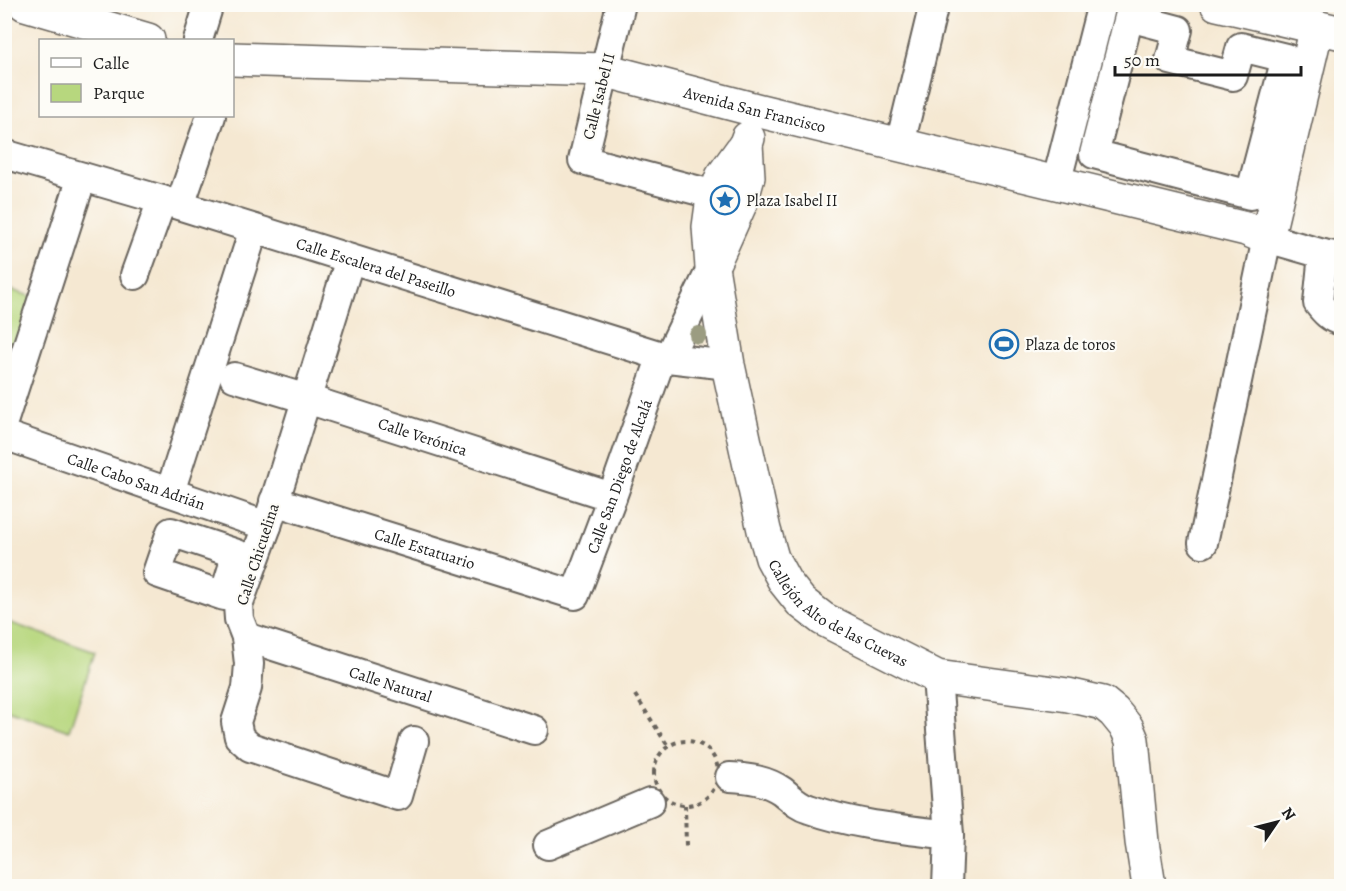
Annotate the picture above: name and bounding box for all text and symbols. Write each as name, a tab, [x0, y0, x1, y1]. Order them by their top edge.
legend	[39, 39, 234, 117]
scale bar	[1115, 39, 1301, 77]
text: 50 m	[1124, 48, 1160, 72]
street label: Calle Isabel II	[578, 50, 620, 142]
text: Calle	[93, 51, 130, 75]
text: Parque	[93, 81, 145, 105]
street label: Avenida San Francisco	[680, 81, 828, 139]
place icon: Plaza Isabel II	[709, 184, 741, 216]
place label: Plaza Isabel II	[746, 190, 837, 212]
street label: Calle Escalera del Paseillo	[293, 233, 458, 303]
sports icon: Plaza de toros	[988, 328, 1020, 360]
place label: Plaza de toros	[1025, 334, 1116, 356]
street label: Calle San Diego de Alcalá	[582, 396, 658, 557]
street label: Calle Verónica	[375, 413, 471, 462]
street label: Calle Cabo San Adrián	[64, 448, 208, 516]
street label: Calle Chicuelina	[231, 500, 285, 608]
street label: Calle Estatuario	[371, 523, 478, 575]
street label: Callejón Alto de las Cuevas	[763, 556, 912, 672]
street label: Calle Natural	[346, 661, 435, 708]
north arrow	[1247, 792, 1307, 852]
text: N	[1276, 803, 1301, 825]

